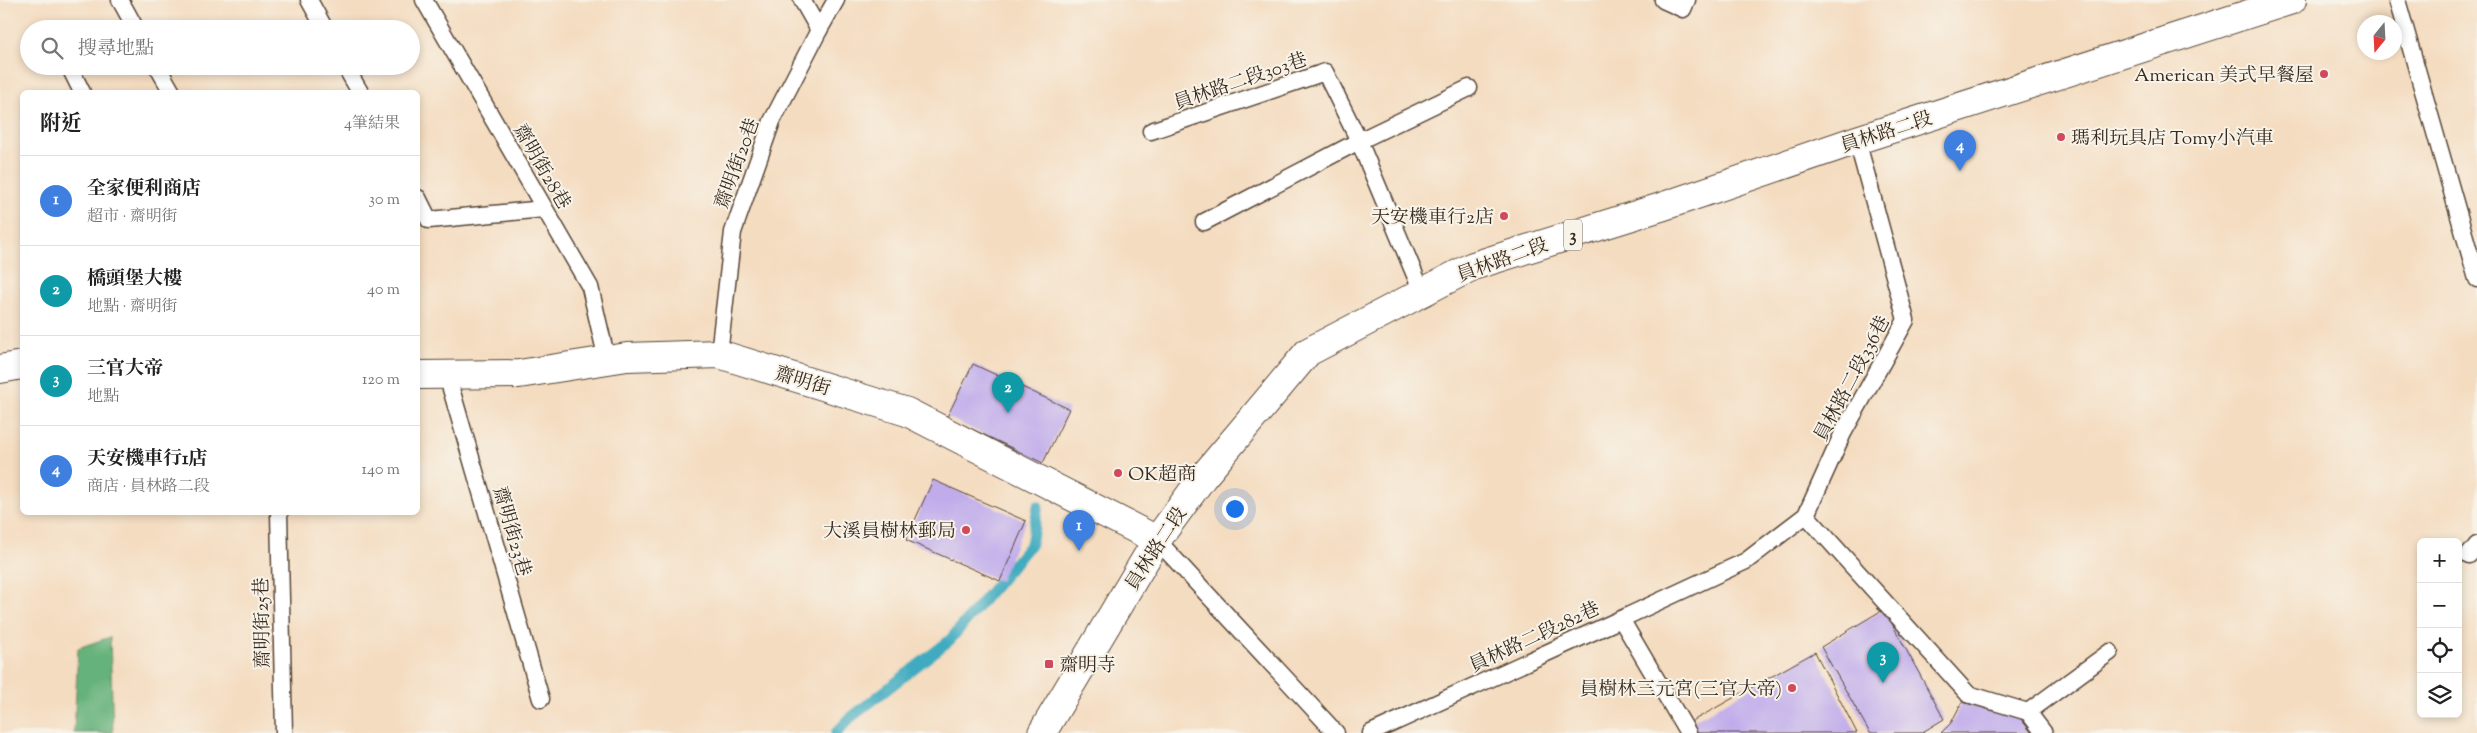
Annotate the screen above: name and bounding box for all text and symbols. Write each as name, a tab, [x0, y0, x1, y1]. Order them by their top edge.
north arrow	[2357, 15, 2402, 60]
search box	[20, 20, 420, 75]
icon: search	[38, 34, 66, 62]
text: 搜尋地點	[78, 36, 154, 63]
street label: 員林路二段303巷	[1171, 47, 1311, 118]
place label: American 美式早餐屋	[2134, 63, 2314, 90]
marker: American 美式早餐屋	[2318, 68, 2330, 80]
street label: 員林路二段	[1837, 106, 1936, 161]
text: 附近	[40, 110, 82, 140]
text: 4筆結果	[344, 113, 400, 136]
street label: 齋明街20巷	[709, 115, 767, 213]
street label: 齋明街28巷	[506, 120, 576, 215]
place label: 瑪利玩具店 Tomy小汽車	[2071, 126, 2274, 153]
pin: 4	[1944, 130, 1976, 171]
marker: 瑪利玩具店 Tomy小汽車	[2055, 131, 2067, 143]
text: 全家便利商店	[87, 176, 201, 203]
text: 1	[53, 189, 59, 212]
text: 30 m	[369, 189, 400, 212]
place label: 天安機車行2店	[1371, 205, 1494, 232]
text: 超市 · 齋明街	[87, 206, 178, 229]
marker: 天安機車行2店	[1498, 210, 1510, 222]
road number: 3	[1564, 220, 1582, 250]
street label: 員林路二段	[1454, 232, 1552, 290]
text: 橋頭堡大樓	[87, 266, 182, 293]
text: 2	[52, 279, 60, 302]
text: 40 m	[367, 279, 400, 302]
text: 地點 · 齋明街	[87, 296, 178, 319]
street label: 員林路二段336巷	[1809, 312, 1898, 447]
text: 三官大帝	[87, 356, 163, 383]
street label: 齋明街	[771, 361, 833, 404]
text: 3	[53, 369, 59, 392]
text: 120 m	[362, 369, 400, 392]
pin: 2	[992, 372, 1024, 413]
text: 地點	[87, 386, 119, 409]
text: 天安機車行1店	[87, 446, 207, 473]
text: 4	[52, 459, 60, 482]
text: 140 m	[362, 459, 400, 482]
place label: OK超商	[1128, 462, 1196, 489]
marker: OK超商	[1112, 467, 1124, 479]
text: 商店 · 員林路二段	[87, 476, 210, 499]
street label: 齋明街23巷	[485, 483, 536, 580]
your location	[1222, 496, 1248, 522]
street label: 員林路二段	[1120, 502, 1194, 597]
pin: 1	[1063, 510, 1095, 551]
place label: 大溪員樹林郵局	[823, 519, 956, 546]
marker: 大溪員樹林郵局	[960, 524, 972, 536]
map controls	[2417, 538, 2462, 718]
button: +	[2417, 538, 2462, 583]
street label: 齋明街25巷	[249, 577, 278, 669]
button: −	[2417, 583, 2462, 628]
street label: 員林路二段282巷	[1465, 596, 1605, 680]
button: locate	[2417, 628, 2462, 673]
pin: 3	[1867, 642, 1899, 683]
place label: 齋明寺	[1059, 653, 1116, 680]
marker: 齋明寺	[1043, 658, 1055, 670]
button: layers	[2417, 673, 2462, 718]
place label: 員樹林三元宮(三官大帝)	[1580, 677, 1782, 704]
marker: 員樹林三元宮(三官大帝)	[1786, 682, 1798, 694]

